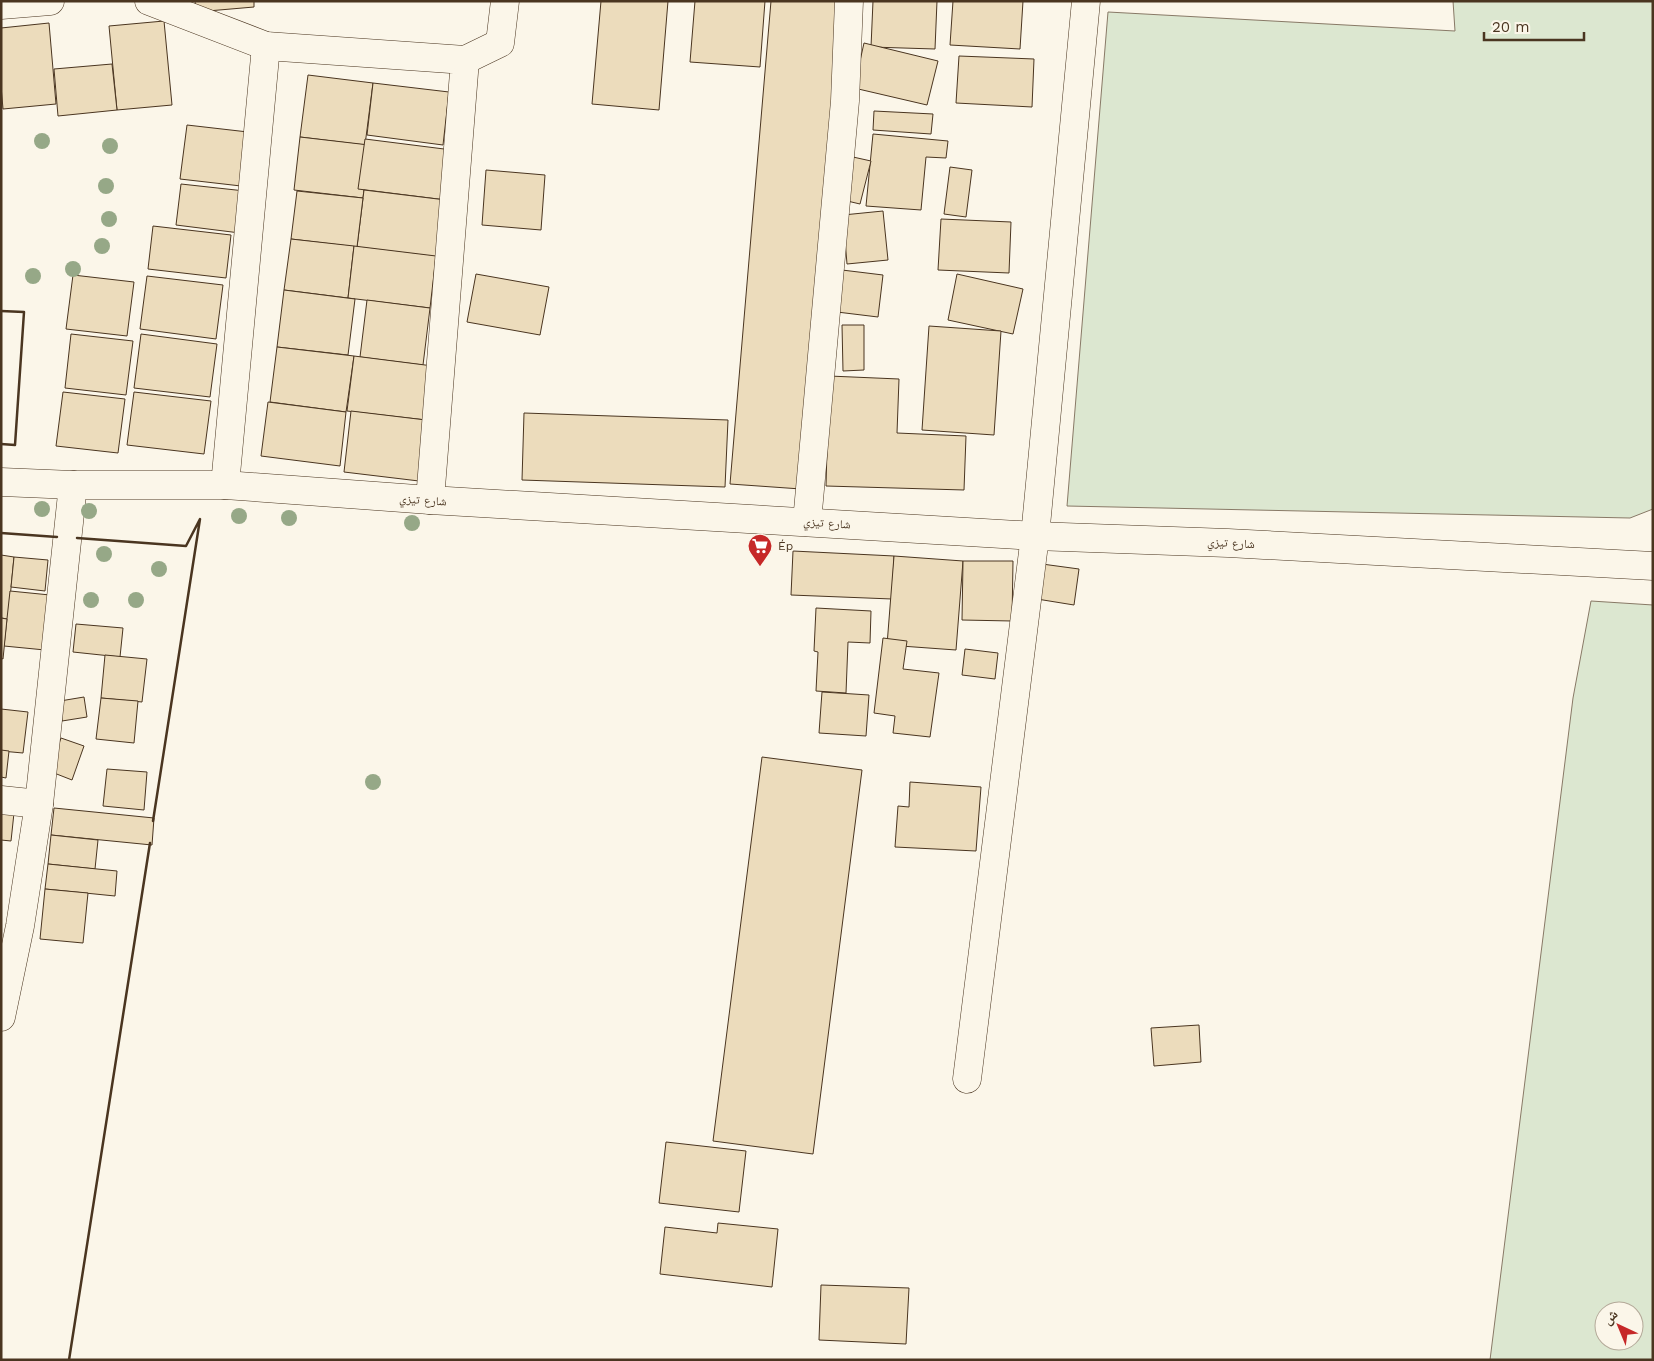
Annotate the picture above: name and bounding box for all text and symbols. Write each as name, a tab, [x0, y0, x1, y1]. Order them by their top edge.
scale bar	[1484, 10, 1584, 42]
text: 20 m	[1492, 18, 1530, 36]
street label: شارع تيزي	[399, 491, 447, 512]
street label: شارع تيزي	[803, 514, 851, 535]
supermarket icon: Ép	[747, 533, 773, 567]
street label: شارع تيزي	[1207, 535, 1255, 554]
place label: Ép	[778, 539, 793, 553]
north arrow	[1594, 1301, 1644, 1351]
text: ش	[1599, 1306, 1622, 1328]

